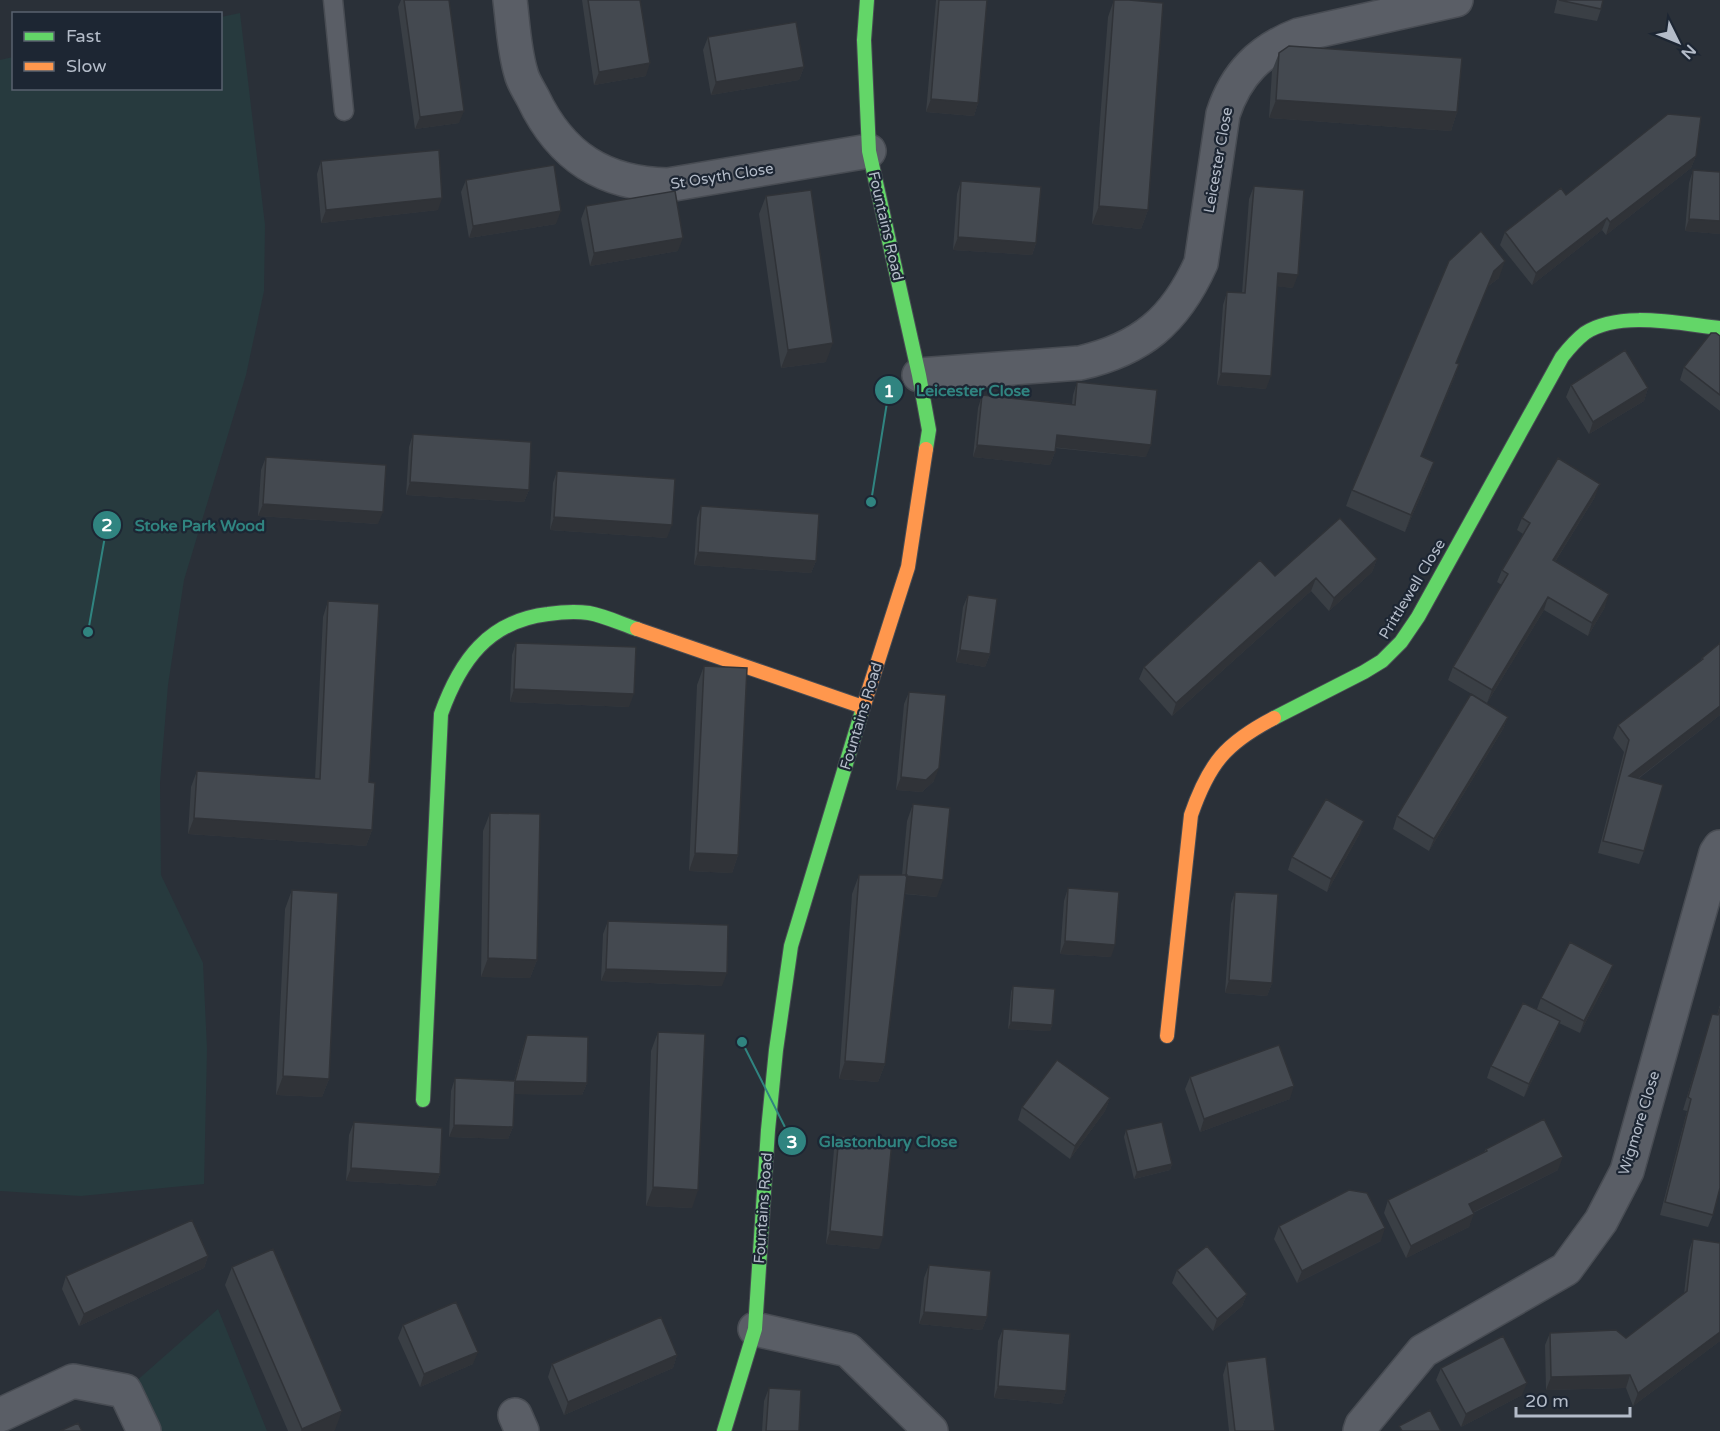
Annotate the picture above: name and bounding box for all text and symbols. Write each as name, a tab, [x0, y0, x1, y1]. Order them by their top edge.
legend	[12, 12, 222, 90]
north arrow	[1648, 12, 1708, 72]
text: Fast	[66, 25, 101, 47]
text: N	[1677, 40, 1700, 63]
text: Slow	[66, 55, 107, 77]
street label: Leicester Close	[1200, 106, 1236, 214]
street label: St Osyth Close	[669, 159, 775, 193]
street label: Fountains Road	[865, 170, 907, 282]
callout: Leicester Close	[874, 373, 1043, 407]
text: 1	[883, 380, 895, 402]
text: Leicester Close	[916, 381, 1030, 401]
callout: Stoke Park Wood	[92, 508, 277, 542]
text: 2	[101, 514, 113, 536]
text: Stoke Park Wood	[135, 516, 265, 536]
street label: Prittlewell Close	[1375, 536, 1449, 642]
street label: Fountains Road	[836, 660, 886, 772]
street label: Wigmore Close	[1615, 1069, 1663, 1177]
callout: Glastonbury Close	[777, 1124, 969, 1158]
text: 3	[786, 1131, 798, 1153]
text: Glastonbury Close	[819, 1132, 957, 1152]
street label: Fountains Road	[750, 1152, 776, 1264]
scale bar	[1516, 1380, 1630, 1418]
text: 20 m	[1525, 1390, 1569, 1412]

